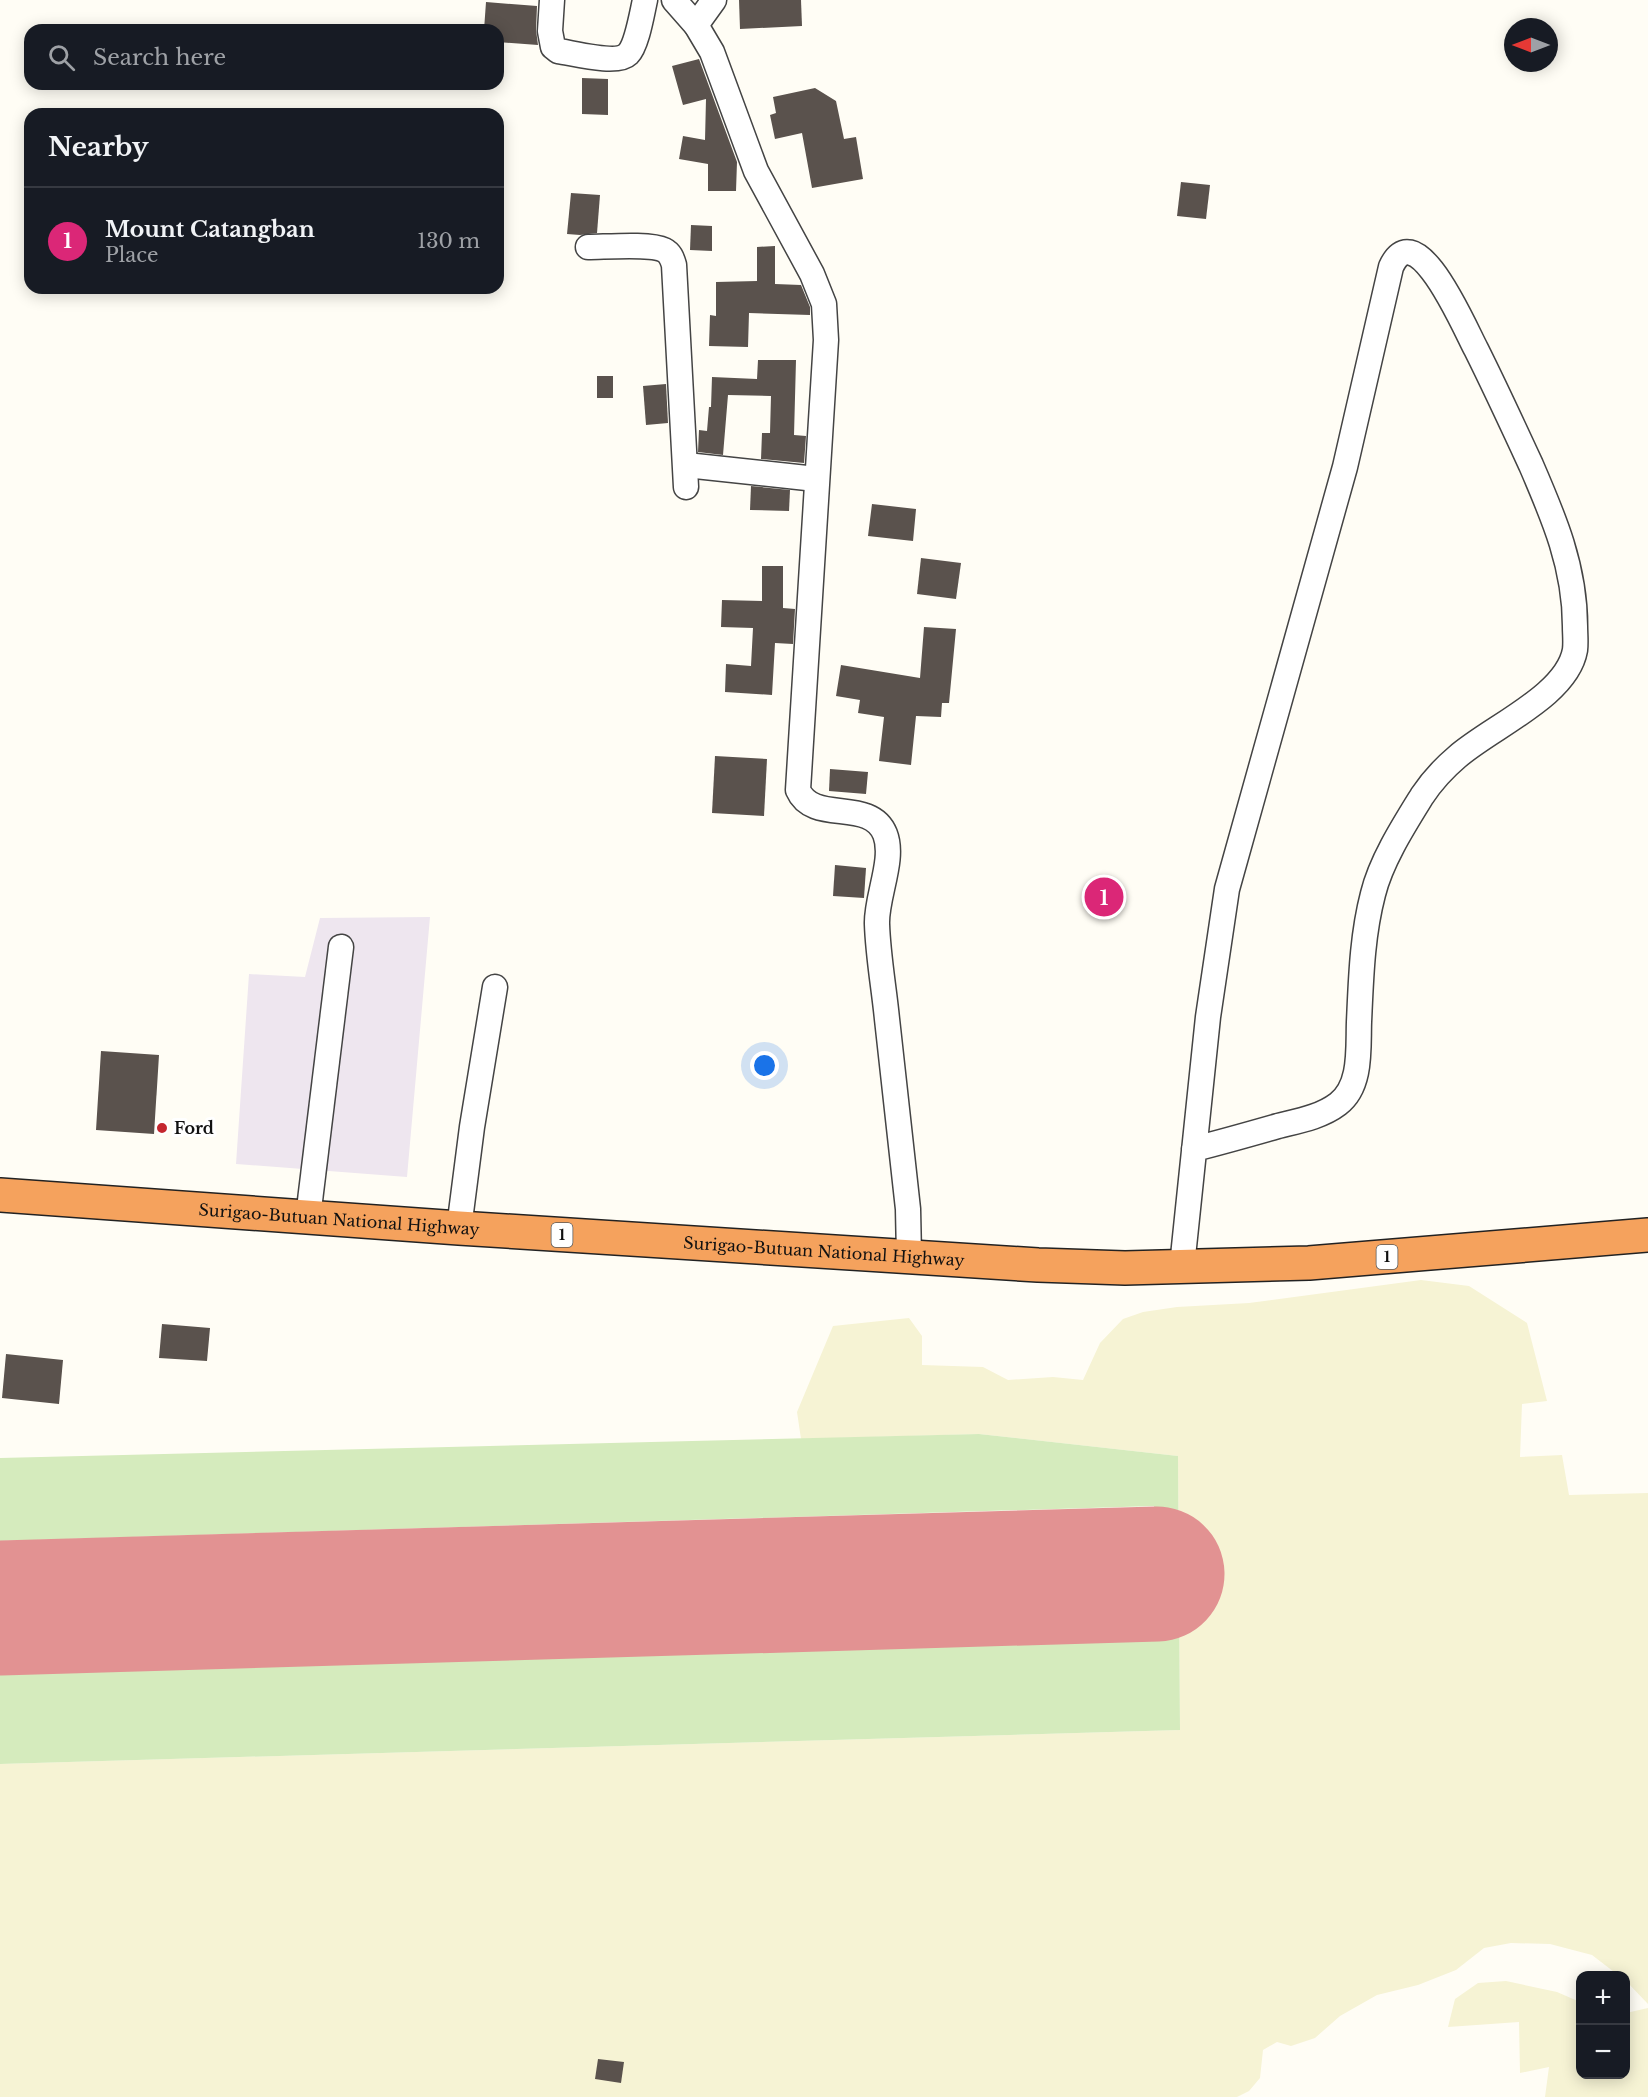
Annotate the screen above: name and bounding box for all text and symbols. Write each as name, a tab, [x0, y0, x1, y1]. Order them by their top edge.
north arrow	[1504, 18, 1558, 72]
search box	[24, 24, 504, 90]
icon: search	[45, 41, 78, 74]
text: Search here	[93, 44, 226, 71]
text: Nearby	[48, 131, 149, 163]
text: Mount Catangban	[105, 216, 315, 243]
text: 1	[63, 229, 72, 253]
text: 130 m	[417, 229, 480, 253]
text: Place	[105, 243, 159, 267]
pin: 1	[1084, 874, 1124, 920]
your location	[750, 1051, 779, 1080]
place label: Ford	[174, 1118, 214, 1138]
marker: Ford	[155, 1121, 169, 1135]
street label: Surigao-Butuan National Highway	[198, 1199, 481, 1239]
road number: 1	[552, 1223, 572, 1247]
street label: Surigao-Butuan National Highway	[683, 1232, 966, 1270]
road number: 1	[1376, 1245, 1398, 1269]
map controls	[1576, 1971, 1630, 2079]
button: +	[1576, 1971, 1630, 2025]
button: −	[1576, 2025, 1630, 2079]

